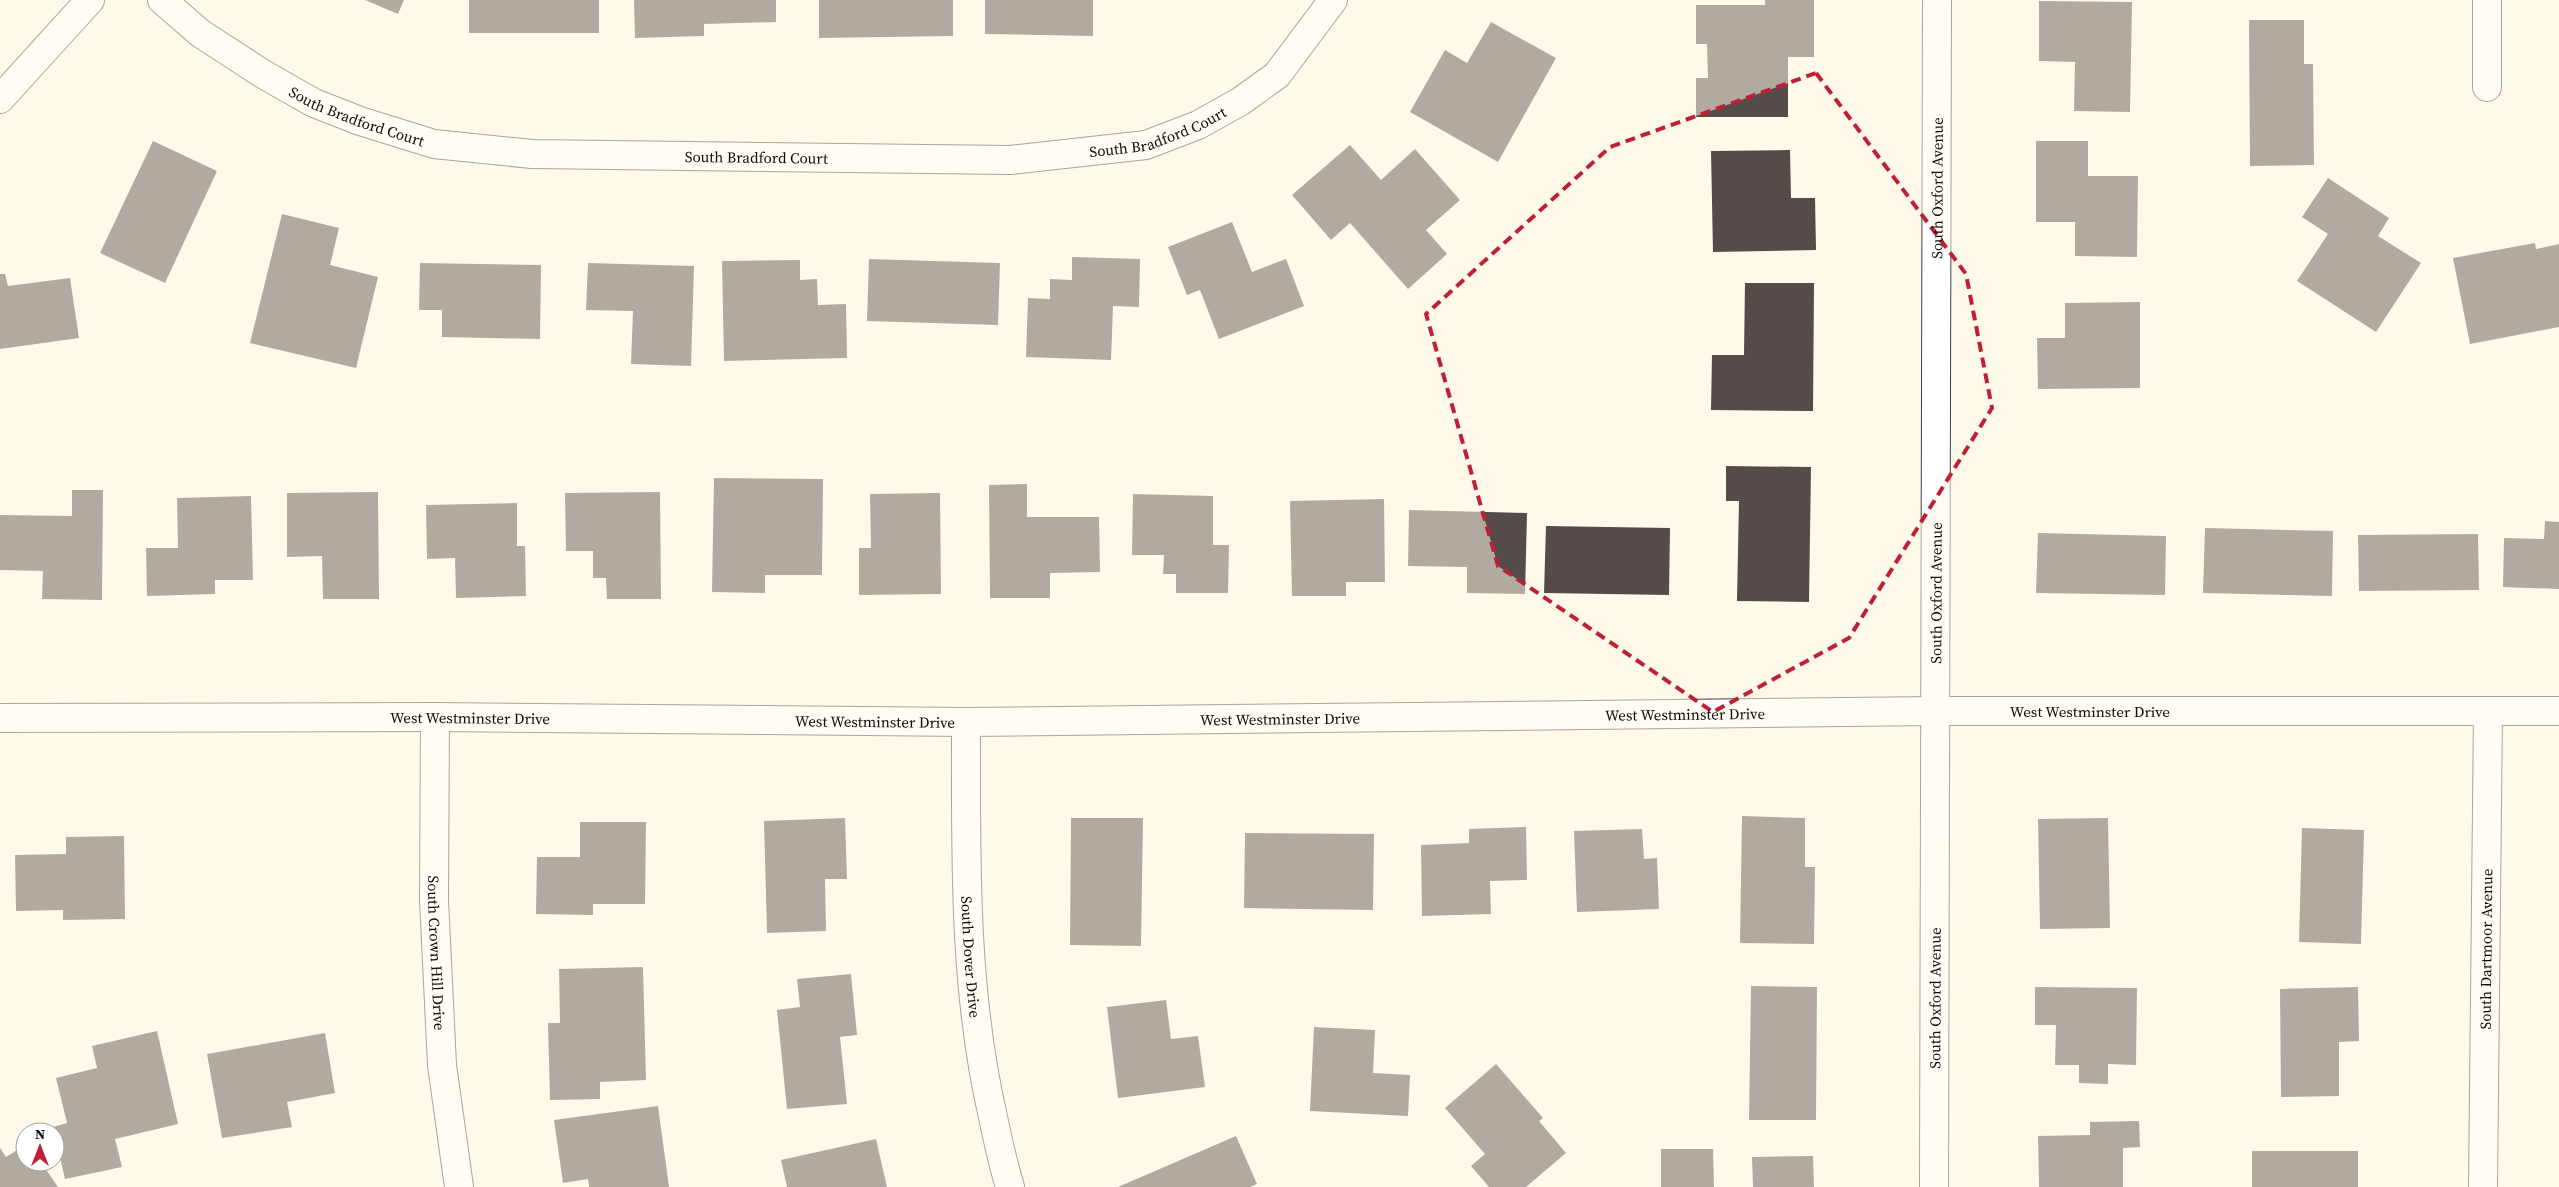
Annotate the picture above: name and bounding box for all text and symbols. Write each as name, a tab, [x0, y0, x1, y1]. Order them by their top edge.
street label: South Bradford Court	[286, 81, 427, 151]
street label: South Bradford Court	[1088, 101, 1230, 162]
street label: South Oxford Avenue	[1926, 117, 1947, 259]
street label: South Bradford Court	[685, 145, 828, 168]
street label: South Oxford Avenue	[1925, 522, 1946, 664]
street label: West Westminster Drive	[2010, 701, 2170, 722]
street label: West Westminster Drive	[1605, 702, 1765, 725]
street label: West Westminster Drive	[390, 706, 551, 729]
street label: West Westminster Drive	[1200, 707, 1360, 730]
street label: West Westminster Drive	[795, 710, 955, 732]
street label: South Dartmoor Avenue	[2474, 868, 2497, 1030]
street label: South Crown Hill Drive	[423, 875, 451, 1031]
street label: South Dover Drive	[957, 896, 986, 1019]
street label: South Oxford Avenue	[1924, 927, 1945, 1069]
north arrow	[15, 1122, 65, 1172]
text: N	[35, 1124, 45, 1144]

